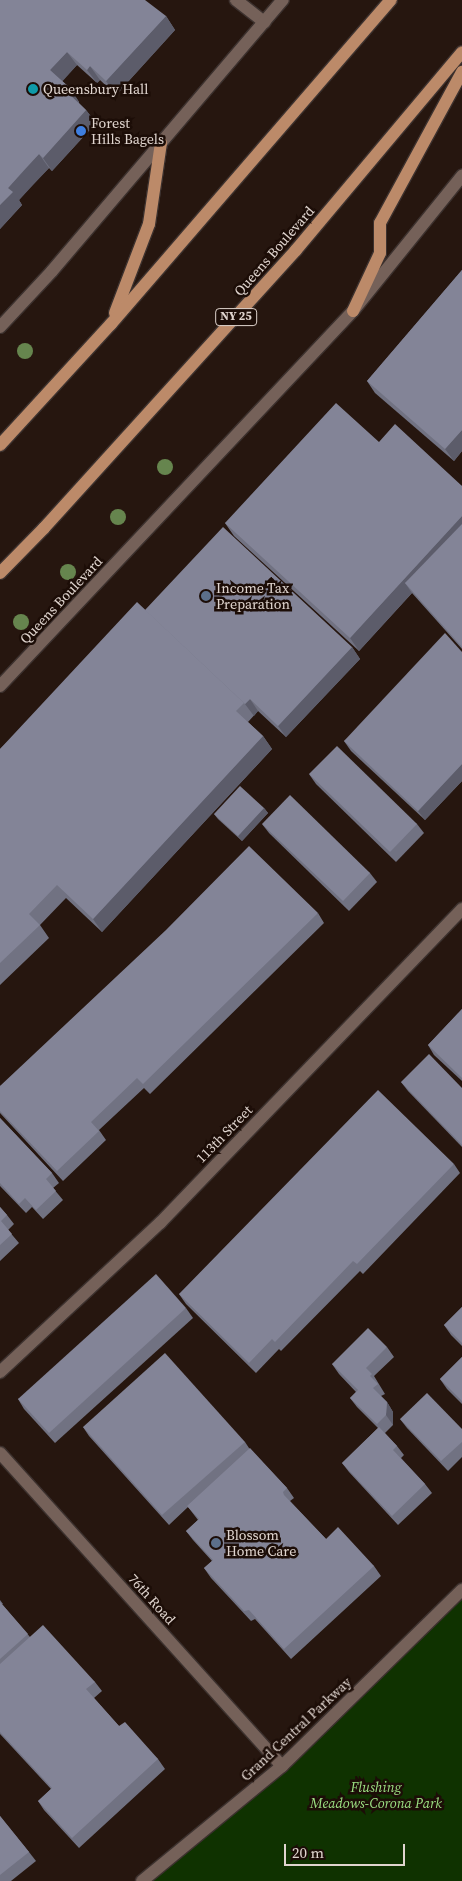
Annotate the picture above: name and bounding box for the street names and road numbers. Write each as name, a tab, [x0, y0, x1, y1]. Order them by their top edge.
street label: Queens Boulevard	[230, 203, 318, 299]
road number: NY 25	[215, 308, 257, 326]
street label: Queens Boulevard	[16, 553, 106, 647]
street label: 113th Street	[192, 1102, 256, 1166]
street label: 76th Road	[125, 1570, 179, 1628]
street label: Grand Central Parkway	[237, 1674, 355, 1784]

